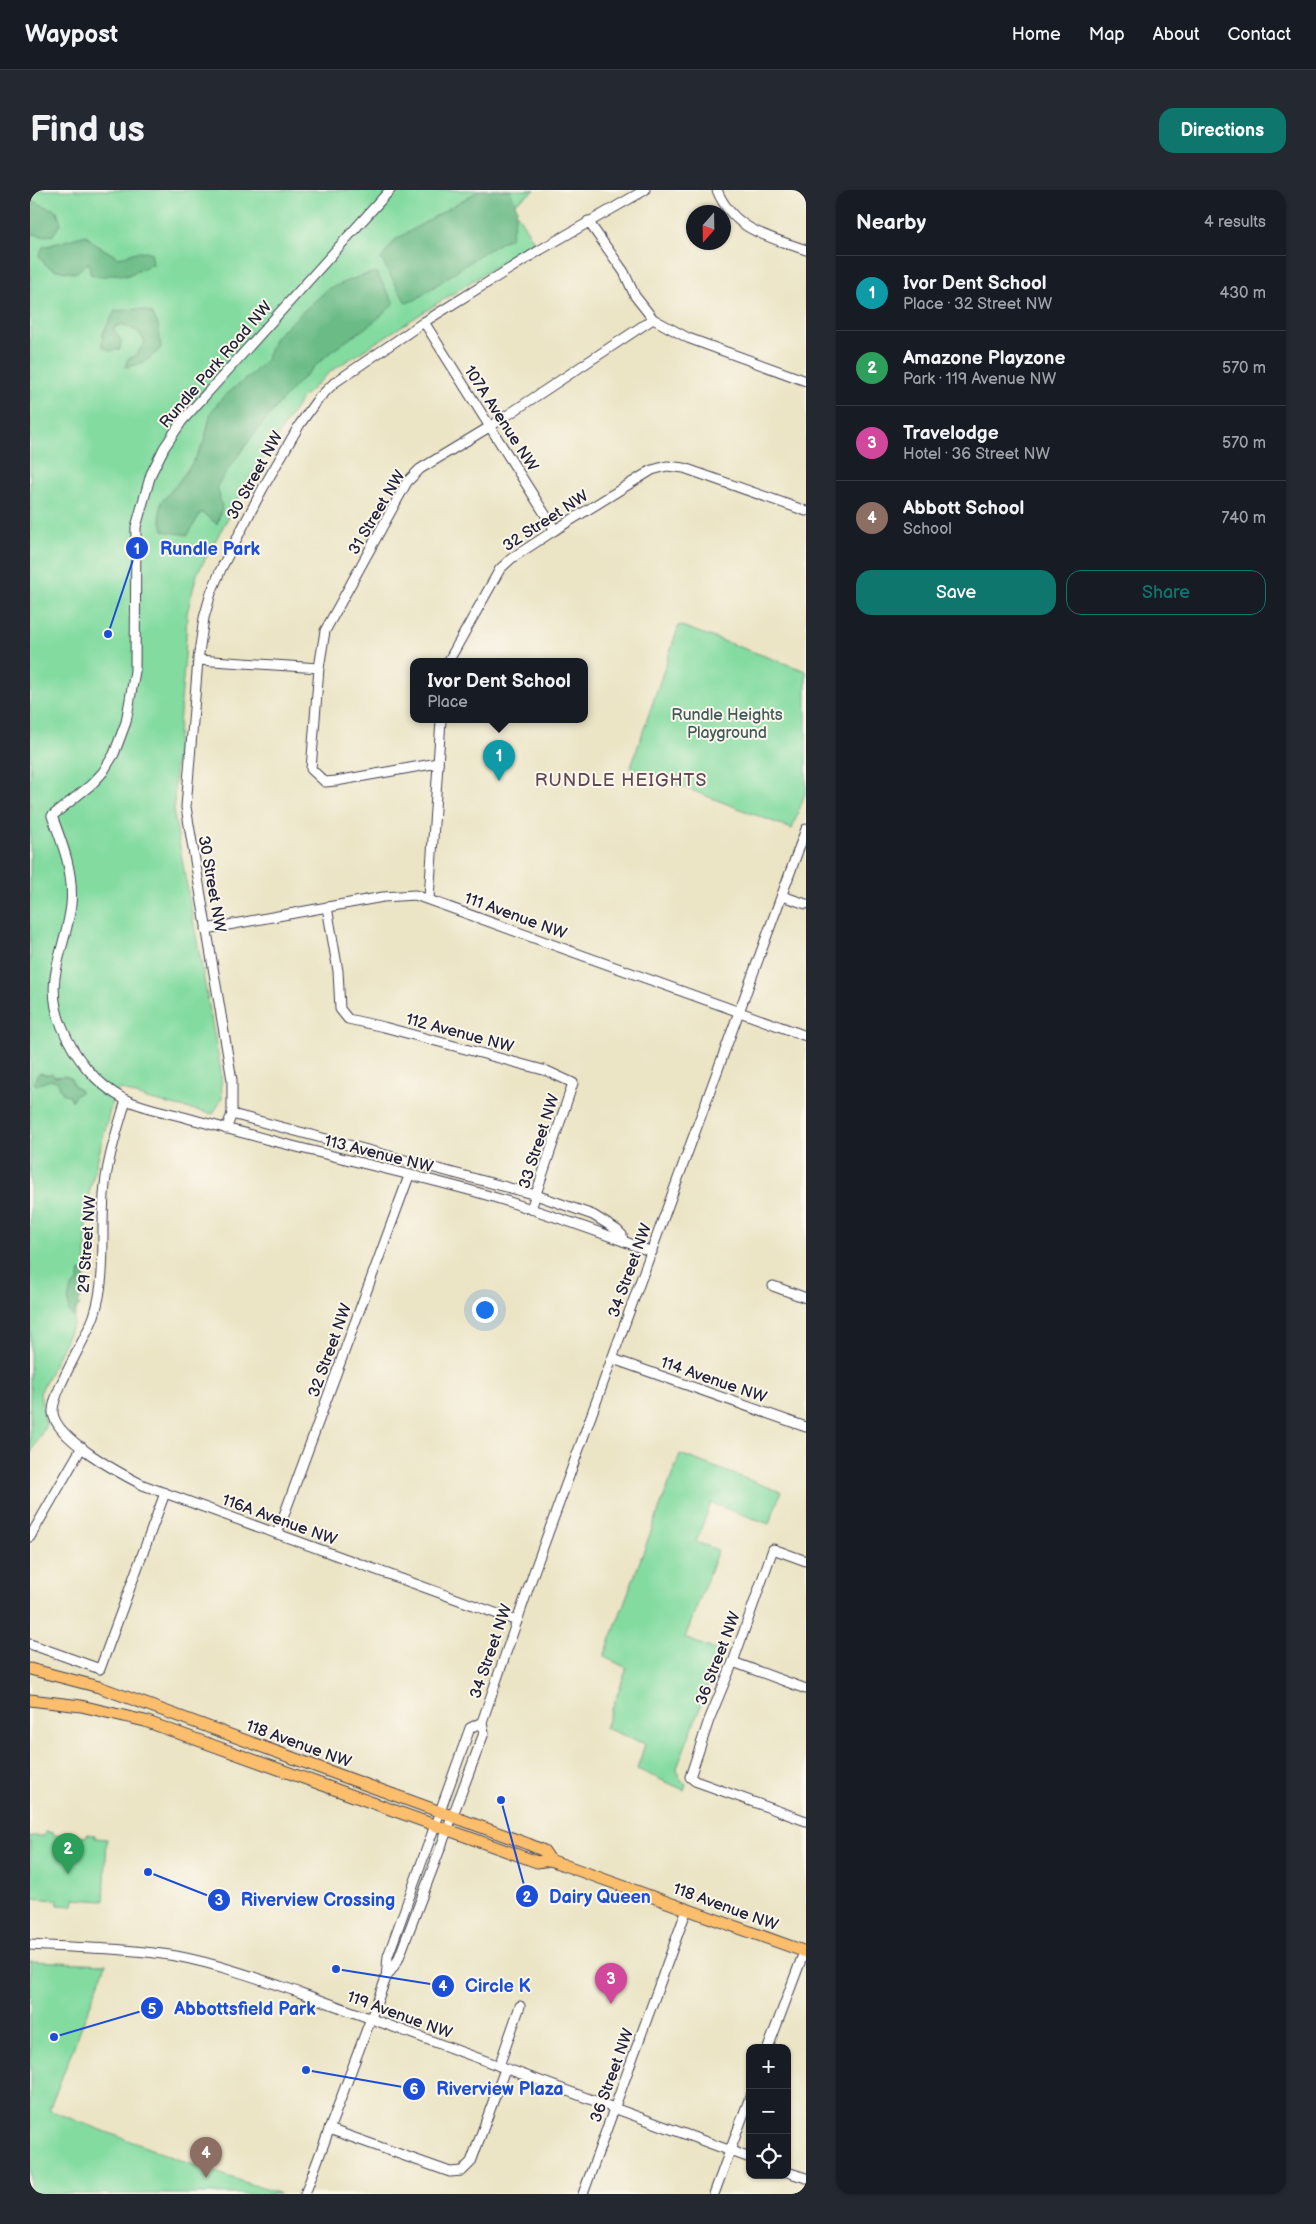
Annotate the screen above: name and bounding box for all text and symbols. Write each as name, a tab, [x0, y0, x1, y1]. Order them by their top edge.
text: Waypost	[25, 20, 118, 49]
text: Home	[1012, 24, 1061, 45]
text: Map	[1089, 24, 1125, 45]
text: About	[1153, 24, 1200, 45]
text: Contact	[1228, 24, 1291, 45]
button: Directions	[1159, 108, 1286, 153]
text: Find us	[30, 109, 145, 152]
north arrow	[686, 205, 731, 250]
text: Nearby	[856, 210, 926, 235]
text: 4 results	[1204, 213, 1266, 232]
text: Ivor Dent School	[903, 272, 1047, 295]
text: 1	[869, 284, 875, 303]
text: 430 m	[1219, 284, 1266, 303]
text: Place · 32 Street NW	[903, 295, 1052, 314]
street label: Rundle Park Road NW	[156, 297, 277, 432]
text: Amazone Playzone	[903, 347, 1065, 370]
text: 2	[867, 359, 877, 378]
text: 570 m	[1222, 359, 1266, 378]
street label: 107A Avenue NW	[459, 362, 542, 476]
text: Park · 119 Avenue NW	[903, 370, 1056, 389]
text: Travelodge	[903, 422, 999, 445]
street label: 30 Street NW	[223, 428, 288, 523]
text: 3	[867, 434, 877, 453]
text: 570 m	[1222, 434, 1266, 453]
text: Hotel · 36 Street NW	[903, 445, 1050, 464]
street label: 31 Street NW	[345, 467, 410, 558]
street label: 32 Street NW	[499, 486, 593, 556]
text: Abbott School	[903, 497, 1024, 520]
text: 4	[867, 509, 877, 528]
text: 740 m	[1221, 509, 1266, 528]
text: School	[903, 520, 952, 539]
callout: Rundle Park	[125, 532, 270, 565]
text: Rundle Park	[160, 539, 261, 560]
text: 1	[134, 540, 140, 559]
button: Save	[856, 570, 1056, 615]
button: Share	[1066, 570, 1266, 615]
popup	[410, 658, 588, 723]
text: Ivor Dent School	[427, 670, 571, 693]
text: Place	[427, 693, 468, 712]
park label: Rundle Heights Playground	[671, 706, 783, 743]
pin: 1	[483, 740, 515, 781]
district label: RUNDLE HEIGHTS	[535, 770, 707, 791]
street label: 30 Street NW	[194, 834, 229, 935]
street label: 111 Avenue NW	[462, 889, 570, 944]
street label: 112 Avenue NW	[404, 1010, 516, 1057]
street label: 33 Street NW	[515, 1091, 564, 1191]
street label: 113 Avenue NW	[322, 1132, 435, 1177]
street label: 29 Street NW	[75, 1194, 100, 1293]
street label: 34 Street NW	[605, 1221, 656, 1320]
your location	[472, 1297, 498, 1323]
street label: 32 Street NW	[305, 1301, 356, 1400]
street label: 114 Avenue NW	[658, 1353, 770, 1408]
street label: 116A Avenue NW	[219, 1491, 340, 1550]
street label: 34 Street NW	[466, 1601, 517, 1701]
street label: 36 Street NW	[692, 1609, 745, 1708]
street label: 118 Avenue NW	[243, 1717, 354, 1772]
pin: 2	[52, 1833, 84, 1874]
callout: Dairy Queen	[514, 1880, 662, 1913]
street label: 118 Avenue NW	[670, 1880, 781, 1935]
callout: Riverview Crossing	[206, 1883, 406, 1916]
text: Dairy Queen	[549, 1887, 651, 1908]
text: 2	[523, 1888, 532, 1907]
text: Riverview Crossing	[241, 1890, 395, 1911]
text: 3	[215, 1891, 224, 1910]
pin: 3	[595, 1963, 627, 2004]
callout: Circle K	[430, 1969, 541, 2002]
text: Circle K	[465, 1976, 531, 1997]
text: 4	[439, 1977, 448, 1996]
street label: 119 Avenue NW	[344, 1988, 455, 2043]
callout: Abbottsfield Park	[139, 1992, 325, 2025]
text: Abbottsfield Park	[173, 1999, 316, 2020]
text: 5	[148, 2000, 157, 2019]
street label: 36 Street NW	[587, 2026, 638, 2125]
map controls	[746, 2044, 791, 2179]
button: +	[746, 2044, 791, 2089]
callout: Riverview Plaza	[401, 2072, 574, 2105]
text: Riverview Plaza	[436, 2079, 564, 2100]
text: 6	[409, 2080, 419, 2099]
button: −	[746, 2089, 791, 2134]
button: locate	[746, 2134, 791, 2179]
pin: 4	[190, 2137, 222, 2178]

